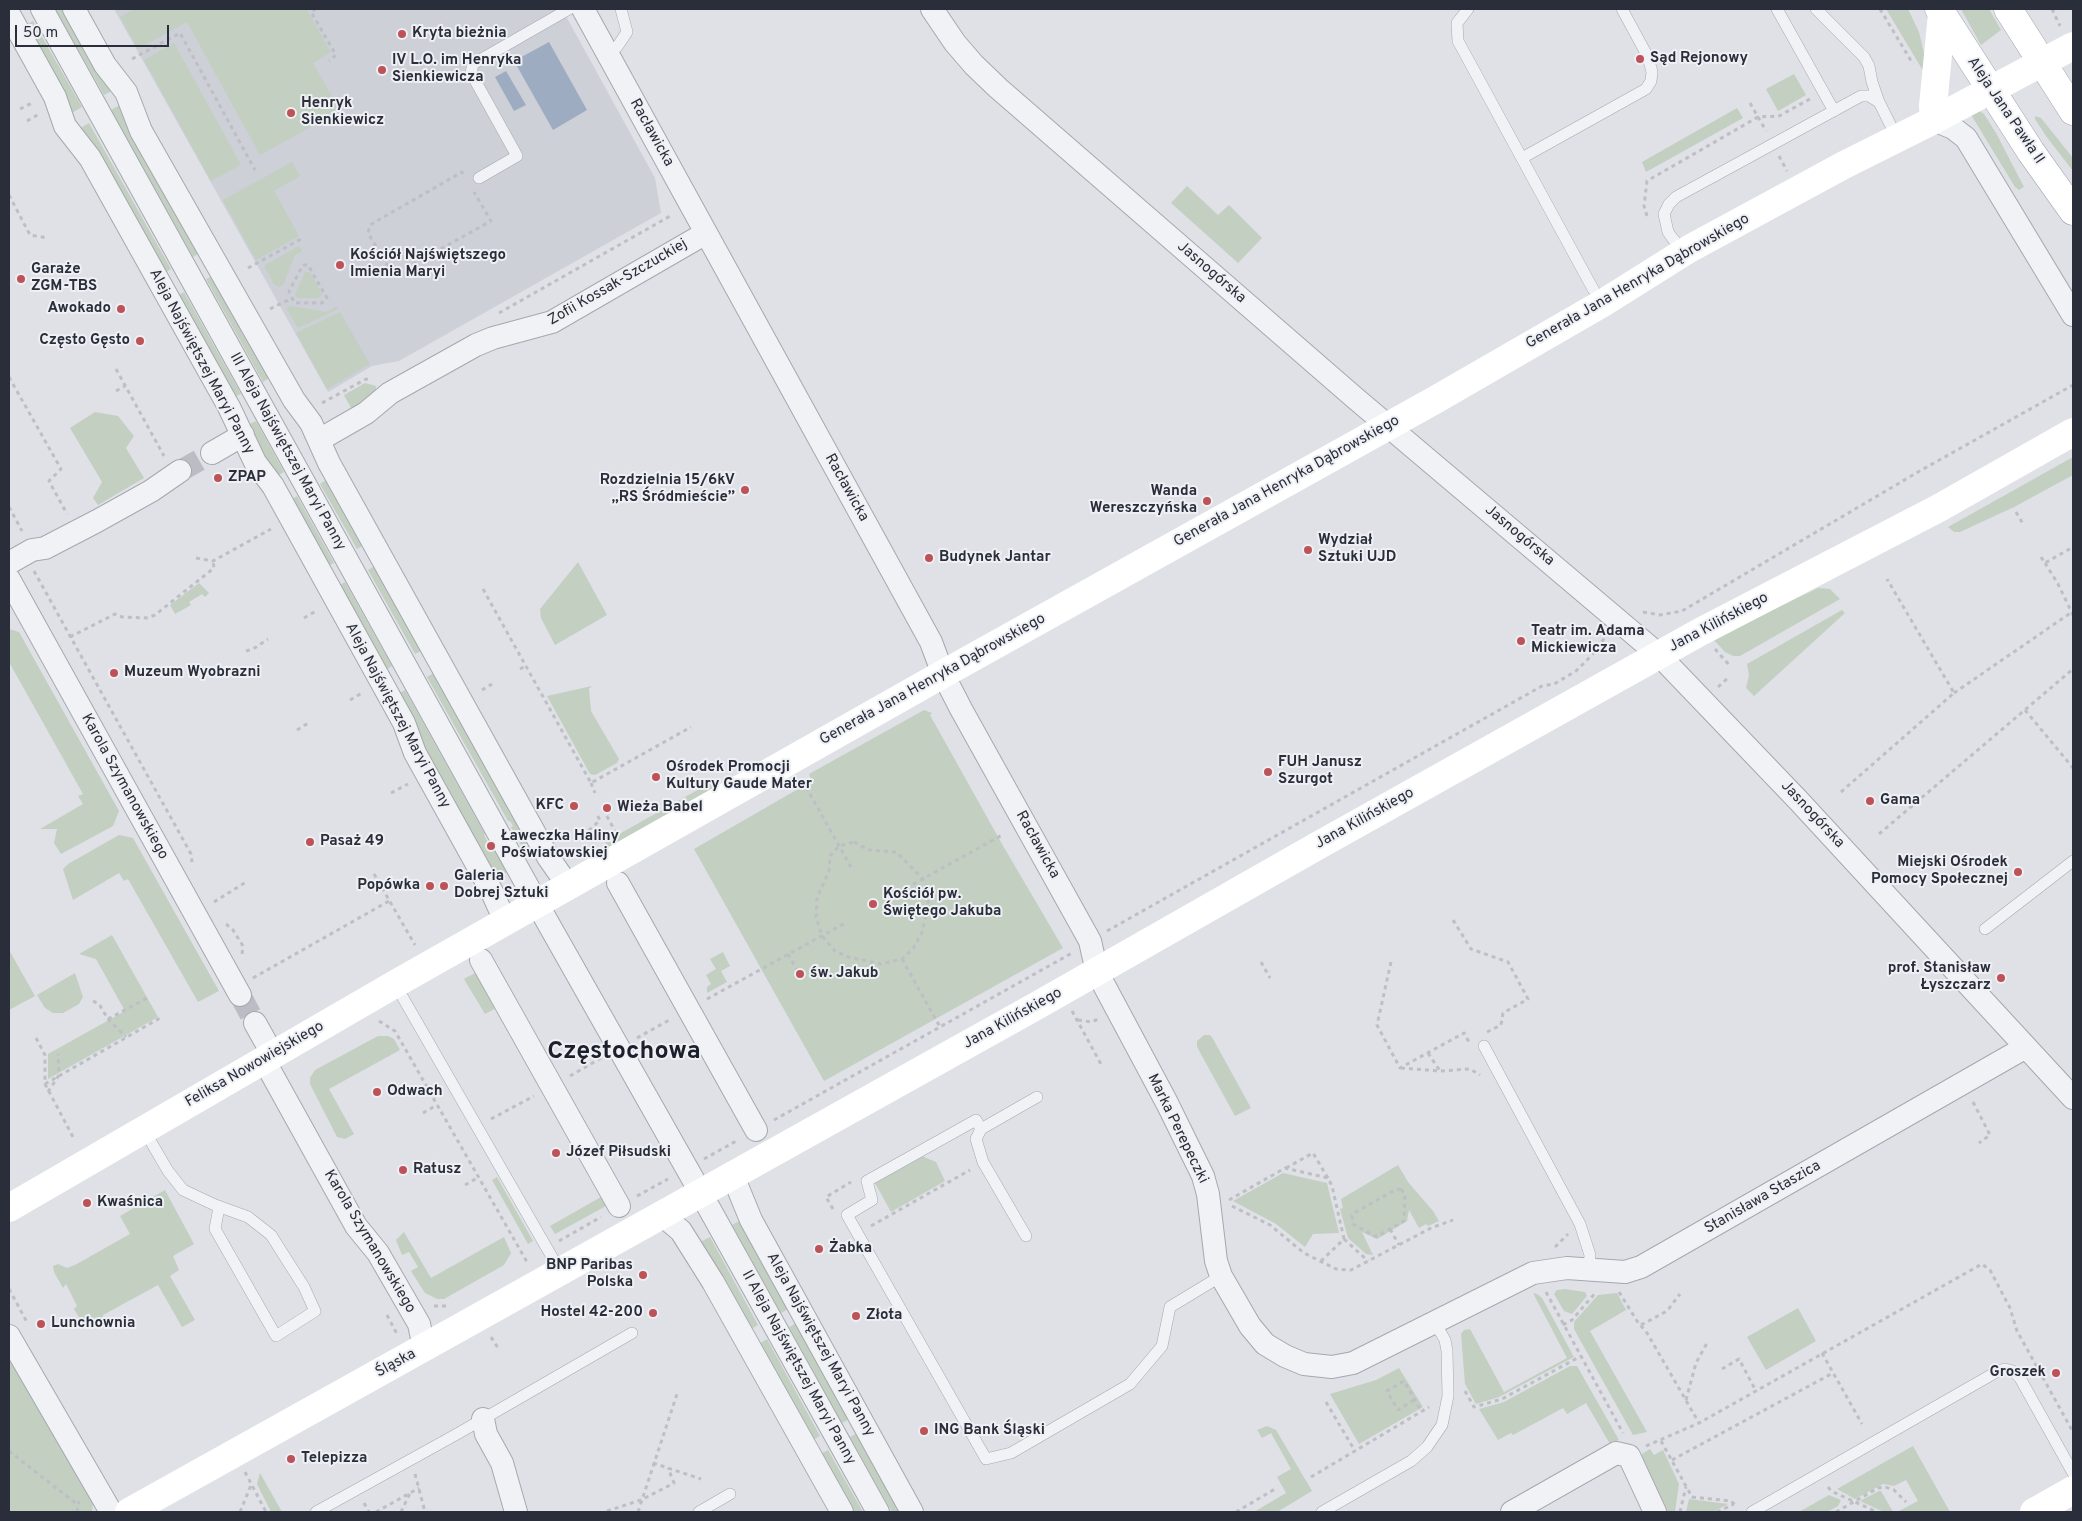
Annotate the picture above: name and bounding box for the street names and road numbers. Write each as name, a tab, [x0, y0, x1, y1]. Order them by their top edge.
street label: Aleja Jana Pawła II	[1963, 54, 2047, 168]
street label: Racławicka	[625, 96, 677, 170]
street label: Generała Jana Henryka Dąbrowskiego	[1523, 210, 1753, 354]
street label: Zofii Kossak-Szczuckiej	[545, 236, 691, 330]
street label: Jasnogórska	[1173, 238, 1249, 308]
street label: Aleja Najświętszej Maryi Panny	[144, 266, 258, 458]
street label: III Aleja Najświętszej Maryi Panny	[225, 350, 349, 554]
street label: Generała Jana Henryka Dąbrowskiego	[1171, 412, 1403, 552]
street label: Racławicka	[820, 451, 872, 525]
street label: Jasnogórska	[1481, 502, 1557, 570]
street label: Jana Kilińskiego	[1666, 589, 1772, 657]
street label: Generała Jana Henryka Dąbrowskiego	[817, 610, 1049, 750]
street label: Aleja Najświętszej Maryi Panny	[340, 620, 454, 812]
street label: Karola Szymanowskiego	[76, 711, 172, 863]
street label: Jasnogórska	[1776, 778, 1848, 852]
street label: Jana Kilińskiego	[1313, 784, 1417, 854]
street label: Racławicka	[1011, 808, 1063, 882]
street label: Jana Kilińskiego	[961, 984, 1065, 1054]
street label: Feliksa Nowowiejskiego	[183, 1018, 327, 1112]
street label: Marka Perepeczki	[1143, 1071, 1211, 1187]
street label: Stanisława Staszica	[1702, 1157, 1824, 1239]
street label: Karola Szymanowskiego	[319, 1167, 419, 1317]
street label: Aleja Najświętszej Maryi Panny	[762, 1250, 878, 1440]
street label: II Aleja Najświętszej Maryi Panny	[737, 1268, 859, 1468]
street label: Śląska	[373, 1346, 419, 1382]

